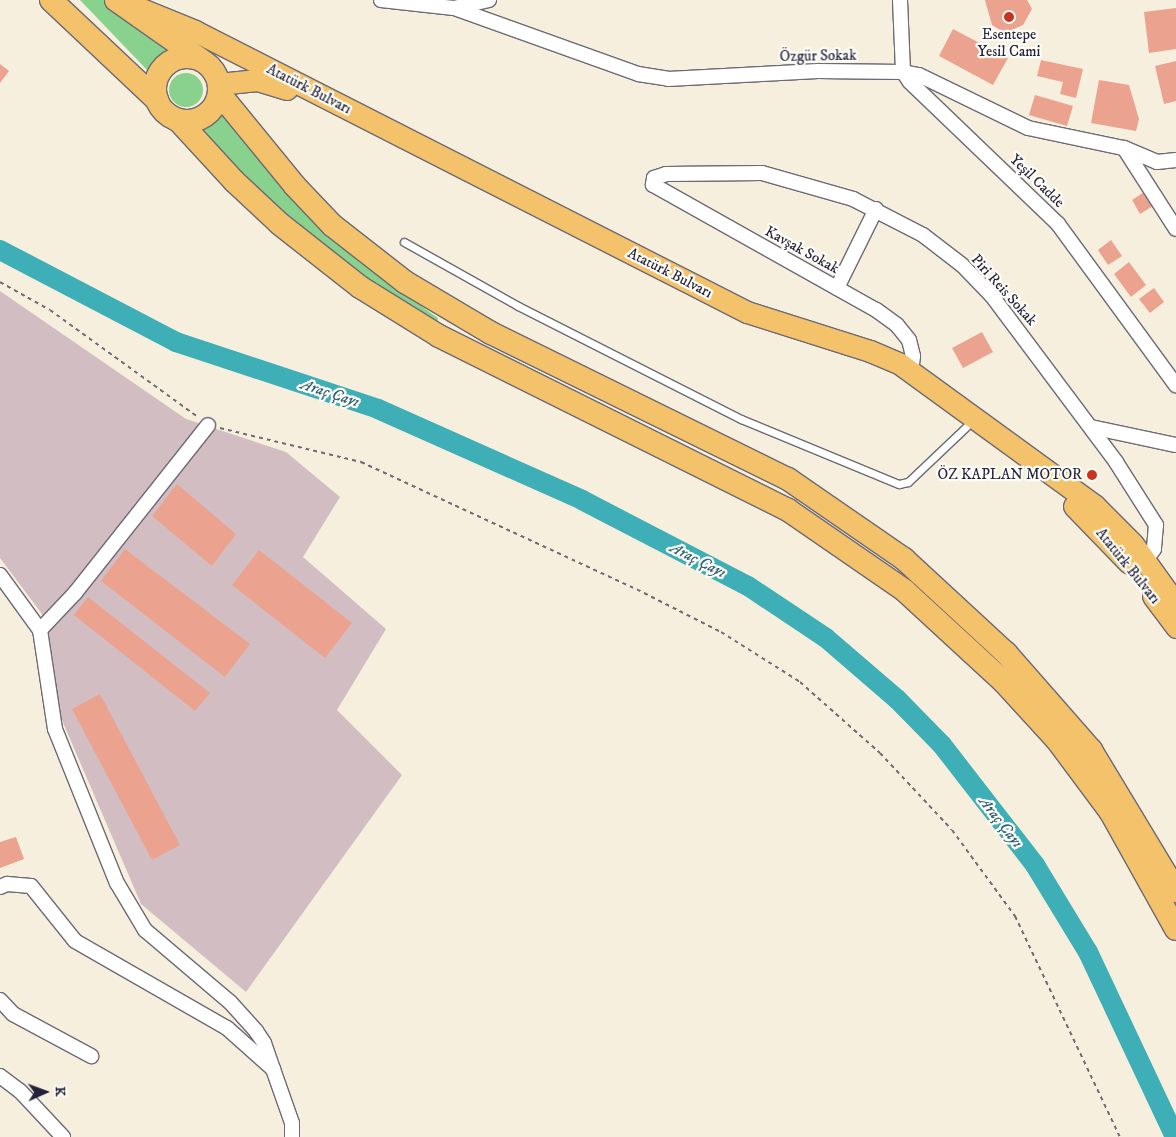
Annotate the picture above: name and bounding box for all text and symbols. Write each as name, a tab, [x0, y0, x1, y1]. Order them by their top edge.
marker: Esentepe Yesil Cami	[1003, 11, 1015, 23]
place label: Esentepe Yesil Cami	[978, 25, 1040, 60]
street label: Özgür Sokak	[779, 46, 857, 66]
street label: Atatürk Bulvarı	[264, 60, 354, 118]
street label: Yeşil Cadde	[1006, 151, 1068, 211]
street label: Kavşak Sokak	[762, 222, 842, 278]
street label: Atatürk Bulvarı	[625, 244, 715, 302]
street label: Piri Reis Sokak	[967, 251, 1041, 329]
water label: Araç Çayı	[299, 375, 361, 411]
place label: ÖZ KAPLAN MOTOR	[938, 466, 1082, 484]
marker: ÖZ KAPLAN MOTOR	[1086, 469, 1098, 481]
street label: Atatürk Bulvarı	[1092, 524, 1164, 608]
water label: Araç Çayı	[667, 538, 729, 582]
water label: Araç Çayı	[975, 793, 1027, 851]
north arrow	[20, 1067, 70, 1117]
text: K	[51, 1086, 69, 1097]

